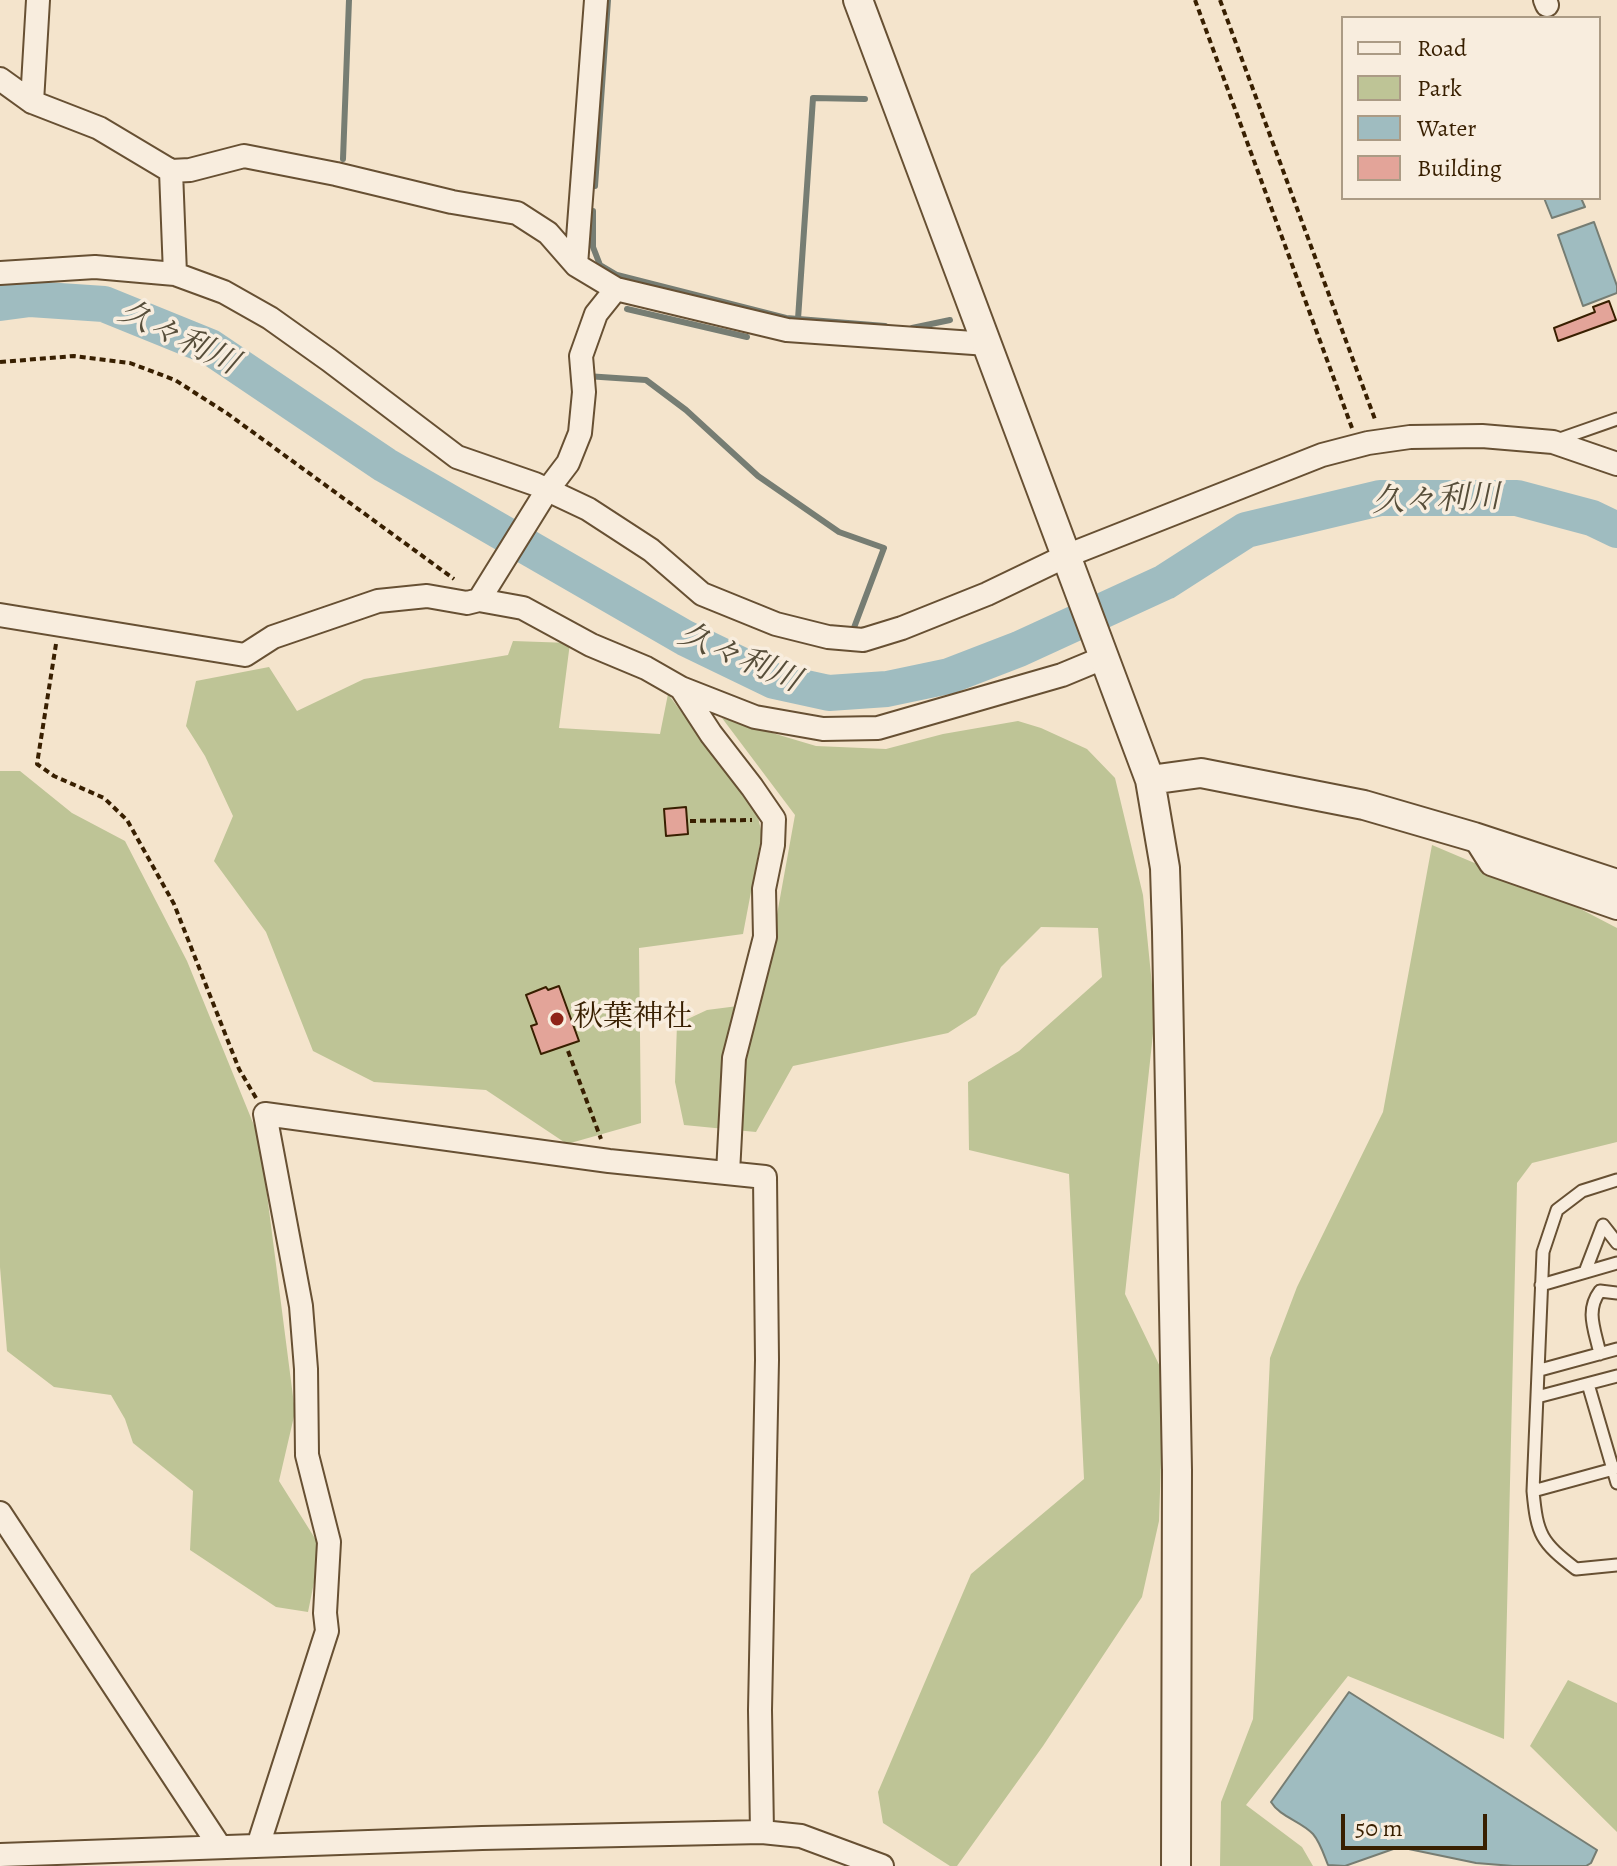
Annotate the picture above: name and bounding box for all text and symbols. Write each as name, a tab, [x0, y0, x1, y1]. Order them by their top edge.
legend	[1341, 16, 1601, 200]
text: Road	[1417, 32, 1467, 64]
text: Park	[1417, 72, 1462, 104]
text: Water	[1417, 112, 1477, 144]
text: Building	[1417, 152, 1502, 184]
water label: 久々利川	[112, 294, 244, 384]
water label: 久々利川	[1371, 480, 1501, 522]
water label: 久々利川	[673, 616, 805, 702]
place label: 秋葉神社	[573, 1001, 693, 1037]
marker: 秋葉神社	[548, 1010, 566, 1028]
scale bar	[1345, 1798, 1491, 1848]
text: 50 m	[1355, 1812, 1403, 1844]

